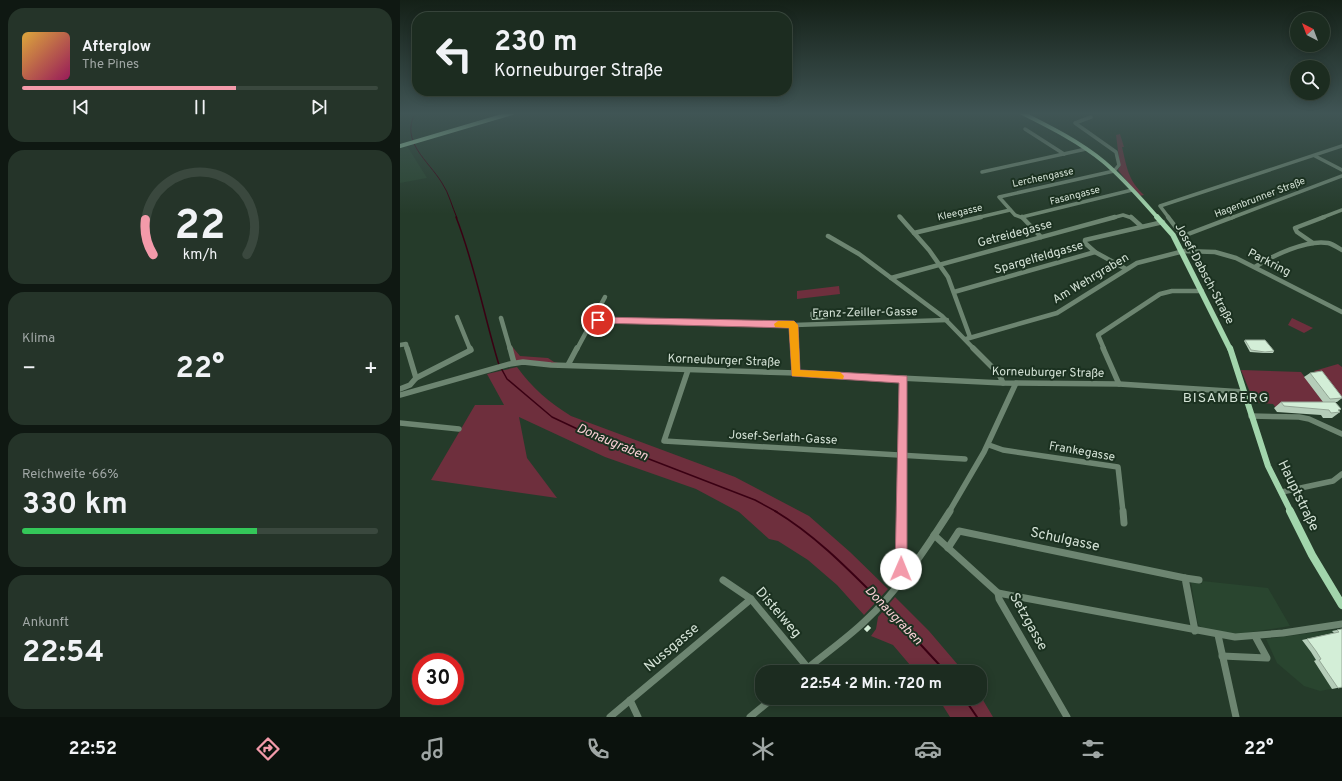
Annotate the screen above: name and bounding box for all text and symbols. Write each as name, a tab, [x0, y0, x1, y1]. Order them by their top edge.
north arrow	[1290, 12, 1330, 52]
map controls	[1290, 12, 1330, 100]
text: 230 m	[494, 25, 577, 61]
icon: left	[428, 28, 480, 80]
text: Afterglow	[82, 38, 151, 57]
text: The Pines	[82, 57, 139, 73]
text: Korneuburger Straße	[494, 60, 663, 83]
button: search	[1290, 60, 1330, 100]
icon: previous	[70, 96, 92, 118]
icon: pause	[189, 96, 211, 118]
icon: next	[308, 96, 330, 118]
street label: Lerchengasse	[1011, 165, 1075, 191]
street label: Hagenbrunner Straße	[1213, 175, 1307, 221]
street label: Fasangasse	[1048, 183, 1102, 209]
text: 22	[175, 200, 225, 253]
street label: Kleegasse	[936, 201, 984, 225]
street label: Getreidegasse	[976, 216, 1054, 252]
street label: Josef-Dabsch-Straße	[1171, 221, 1237, 327]
street label: Spargelfeldgasse	[993, 238, 1085, 278]
text: km/h	[183, 245, 217, 263]
street label: Parkring	[1245, 245, 1293, 281]
street label: Am Wehrgraben	[1050, 250, 1132, 308]
pin	[581, 303, 615, 337]
street label: Franz-Zeiller-Gasse	[812, 304, 918, 322]
icon: arrive	[587, 309, 609, 331]
text: Klima	[22, 331, 55, 347]
text: 22°	[175, 351, 225, 388]
street label: Korneuburger Straße	[667, 351, 781, 371]
text: −	[22, 356, 36, 383]
text: +	[364, 356, 378, 383]
street label: Korneuburger Straße	[992, 364, 1104, 382]
district label: BISAMBERG	[1183, 390, 1269, 407]
water label: Donaugraben	[574, 421, 650, 465]
street label: Josef-Serlath-Gasse	[728, 427, 838, 449]
street label: Frankegasse	[1048, 438, 1116, 466]
street label: Hauptstraße	[1274, 458, 1322, 534]
text: Reichweite · 66%	[22, 467, 119, 483]
text: 330 km	[22, 487, 128, 524]
street label: Schulgasse	[1029, 524, 1101, 556]
position arrow	[880, 548, 922, 590]
water label: Donaugraben	[861, 583, 925, 649]
street label: Distelweg	[751, 584, 805, 642]
street label: Setzgasse	[1005, 590, 1051, 654]
text: Ankunft	[22, 615, 69, 631]
street label: Nussgasse	[641, 620, 703, 676]
text: 22:54	[22, 635, 104, 672]
speed limit sign: 30	[412, 653, 464, 705]
text: 22:54 · 2 Min. · 720 m	[800, 675, 942, 694]
icon: directions	[254, 735, 282, 763]
icon: music	[419, 735, 447, 763]
icon: phone	[584, 735, 612, 763]
icon: climate	[749, 735, 777, 763]
icon: car	[914, 735, 942, 763]
icon: filters	[1079, 735, 1107, 763]
text: 22:52	[69, 738, 117, 761]
text: 22°	[1244, 738, 1273, 761]

